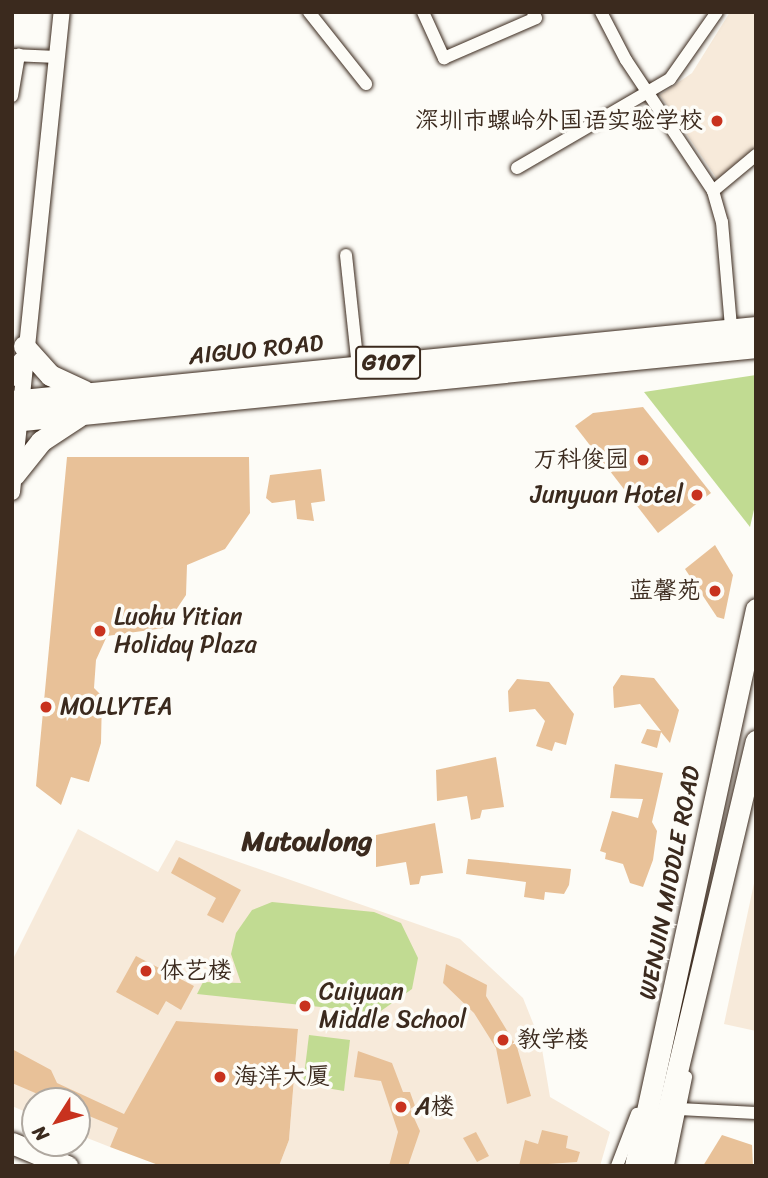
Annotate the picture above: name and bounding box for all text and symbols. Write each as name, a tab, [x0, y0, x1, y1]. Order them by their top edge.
place label: 深圳市螺岭外国语实验学校	[415, 107, 703, 135]
marker: 深圳市螺岭外国语实验学校	[709, 113, 725, 129]
street label: AIGUO ROAD	[187, 329, 325, 371]
road number: G107	[355, 344, 421, 382]
place label: 万科俊园	[533, 446, 629, 474]
marker: 万科俊园	[635, 452, 651, 468]
place label: Junyuan Hotel	[530, 481, 683, 509]
marker: Junyuan Hotel	[689, 487, 705, 503]
place label: 蓝馨苑	[629, 577, 701, 605]
marker: 蓝馨苑	[707, 583, 723, 599]
place label: Luohu Yitian Holiday Plaza	[114, 603, 257, 659]
marker: Luohu Yitian Holiday Plaza	[92, 623, 108, 639]
place label: MOLLYTEA	[60, 693, 172, 721]
marker: MOLLYTEA	[38, 699, 54, 715]
street label: WENJIN MIDDLE ROAD	[633, 763, 707, 1003]
district label: Mutoulong	[242, 824, 372, 858]
place label: 体艺楼	[160, 957, 232, 985]
marker: 体艺楼	[138, 963, 154, 979]
place label: Cuiyuan Middle School	[319, 978, 467, 1034]
marker: Cuiyuan Middle School	[297, 998, 313, 1014]
place label: 教学楼	[517, 1026, 589, 1054]
marker: 教学楼	[495, 1032, 511, 1048]
place label: 海洋大厦	[234, 1063, 330, 1091]
marker: 海洋大厦	[212, 1069, 228, 1085]
north arrow	[21, 1087, 91, 1157]
place label: A楼	[415, 1093, 455, 1121]
marker: A楼	[393, 1099, 409, 1115]
text: N	[23, 1119, 58, 1149]

